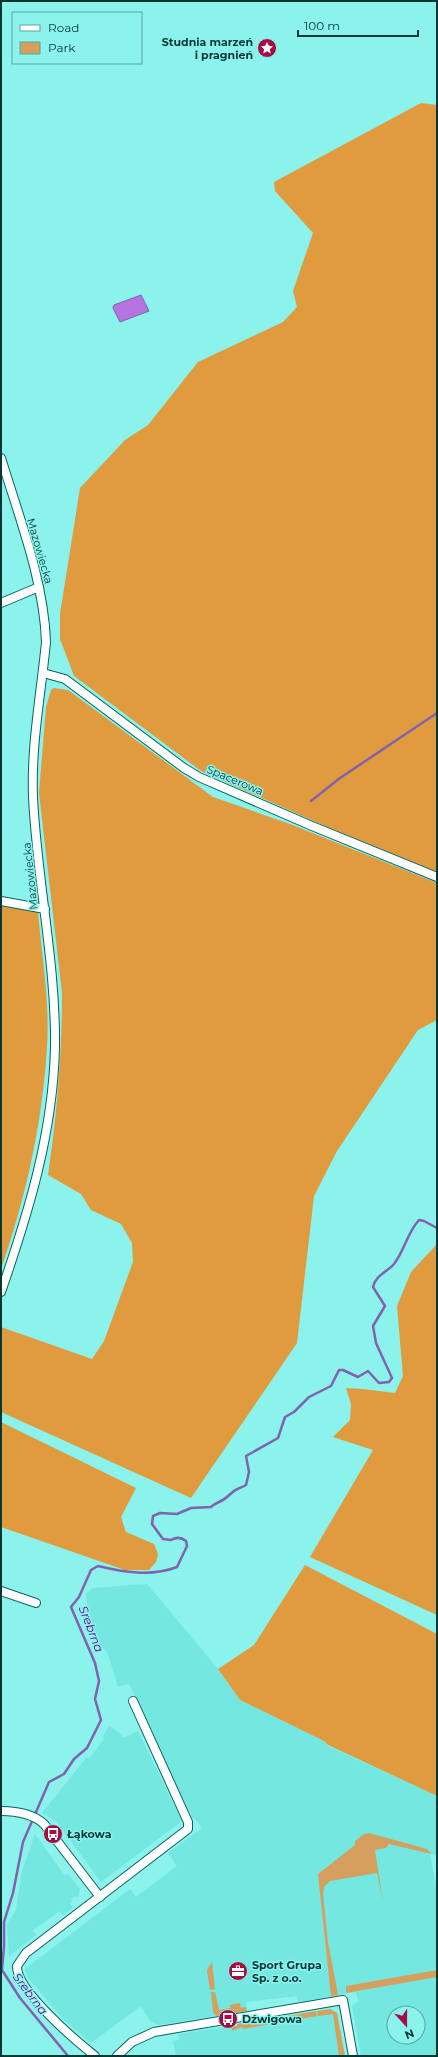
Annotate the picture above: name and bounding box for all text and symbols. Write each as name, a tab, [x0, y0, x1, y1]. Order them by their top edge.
legend	[12, 12, 142, 64]
scale bar	[298, 12, 418, 38]
text: 100 m	[304, 18, 340, 33]
text: Road	[48, 20, 79, 35]
place label: Studnia marzeń i pragnień	[162, 35, 253, 62]
place icon: Studnia marzeń i pragnień	[256, 37, 278, 59]
text: Park	[48, 40, 76, 55]
street label: Mazowiecka	[24, 517, 56, 585]
street label: Spacerowa	[204, 762, 266, 798]
street label: Mazowiecka	[20, 842, 40, 910]
water label: Srebrna	[76, 1604, 107, 1654]
bus stop icon: Łąkowa	[42, 1823, 64, 1845]
place label: Łąkowa	[66, 1827, 112, 1841]
place label: Sport Grupa Sp. z o.o.	[252, 1958, 322, 1985]
office icon: Sport Grupa Sp. z o.o.	[227, 1960, 249, 1982]
water label: Srebrna	[10, 1970, 51, 2018]
north arrow	[386, 2005, 426, 2045]
bus stop icon: Dźwigowa	[217, 2008, 239, 2030]
place label: Dźwigowa	[242, 2012, 302, 2026]
text: N	[403, 2026, 416, 2042]

